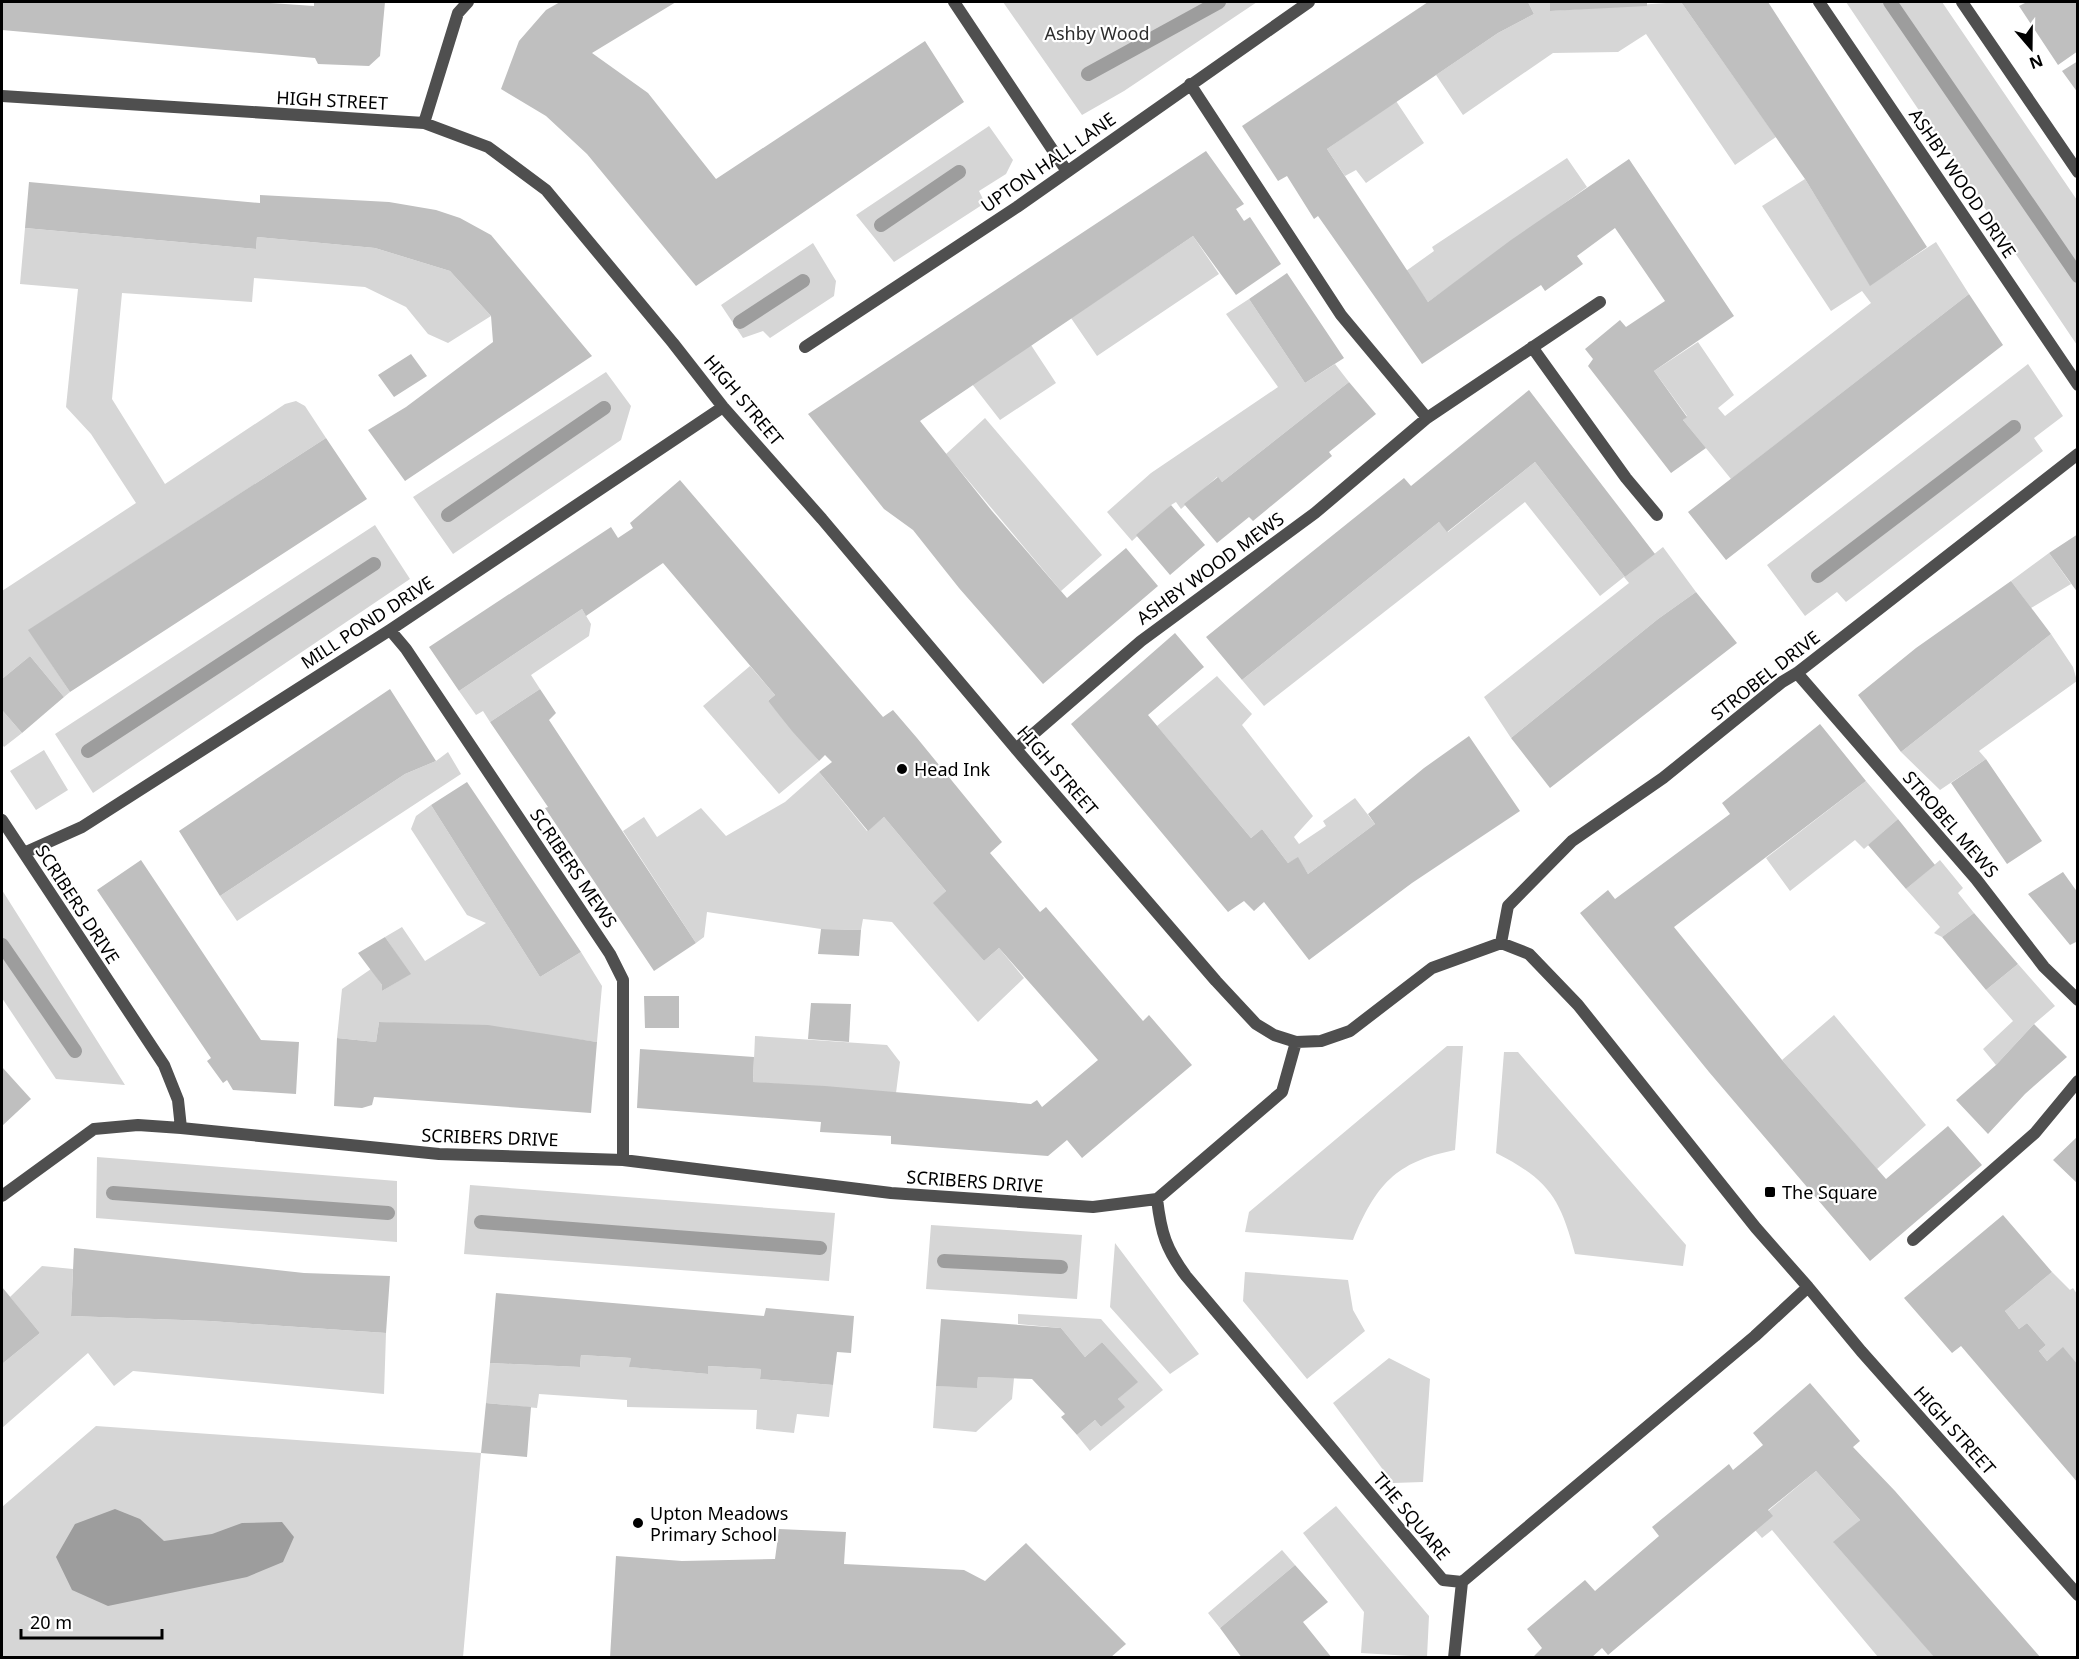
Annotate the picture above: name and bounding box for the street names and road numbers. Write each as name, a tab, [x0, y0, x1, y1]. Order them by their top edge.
street label: HIGH STREET	[276, 85, 388, 115]
street label: ASHBY WOOD DRIVE	[1904, 104, 2022, 262]
street label: UPTON HALL LANE	[976, 107, 1120, 217]
street label: HIGH STREET	[699, 350, 789, 450]
street label: ASHBY WOOD MEWS	[1131, 506, 1289, 630]
street label: MILL POND DRIVE	[296, 570, 438, 674]
street label: STROBEL DRIVE	[1706, 625, 1824, 725]
street label: HIGH STREET	[1012, 720, 1104, 820]
street label: STROBEL MEWS	[1898, 766, 2004, 882]
street label: SCRIBERS MEWS	[525, 804, 623, 932]
street label: SCRIBERS DRIVE	[31, 840, 125, 968]
street label: SCRIBERS DRIVE	[421, 1123, 559, 1151]
street label: SCRIBERS DRIVE	[906, 1164, 1044, 1198]
street label: HIGH STREET	[1909, 1380, 2001, 1480]
street label: THE SQUARE	[1368, 1467, 1456, 1565]

